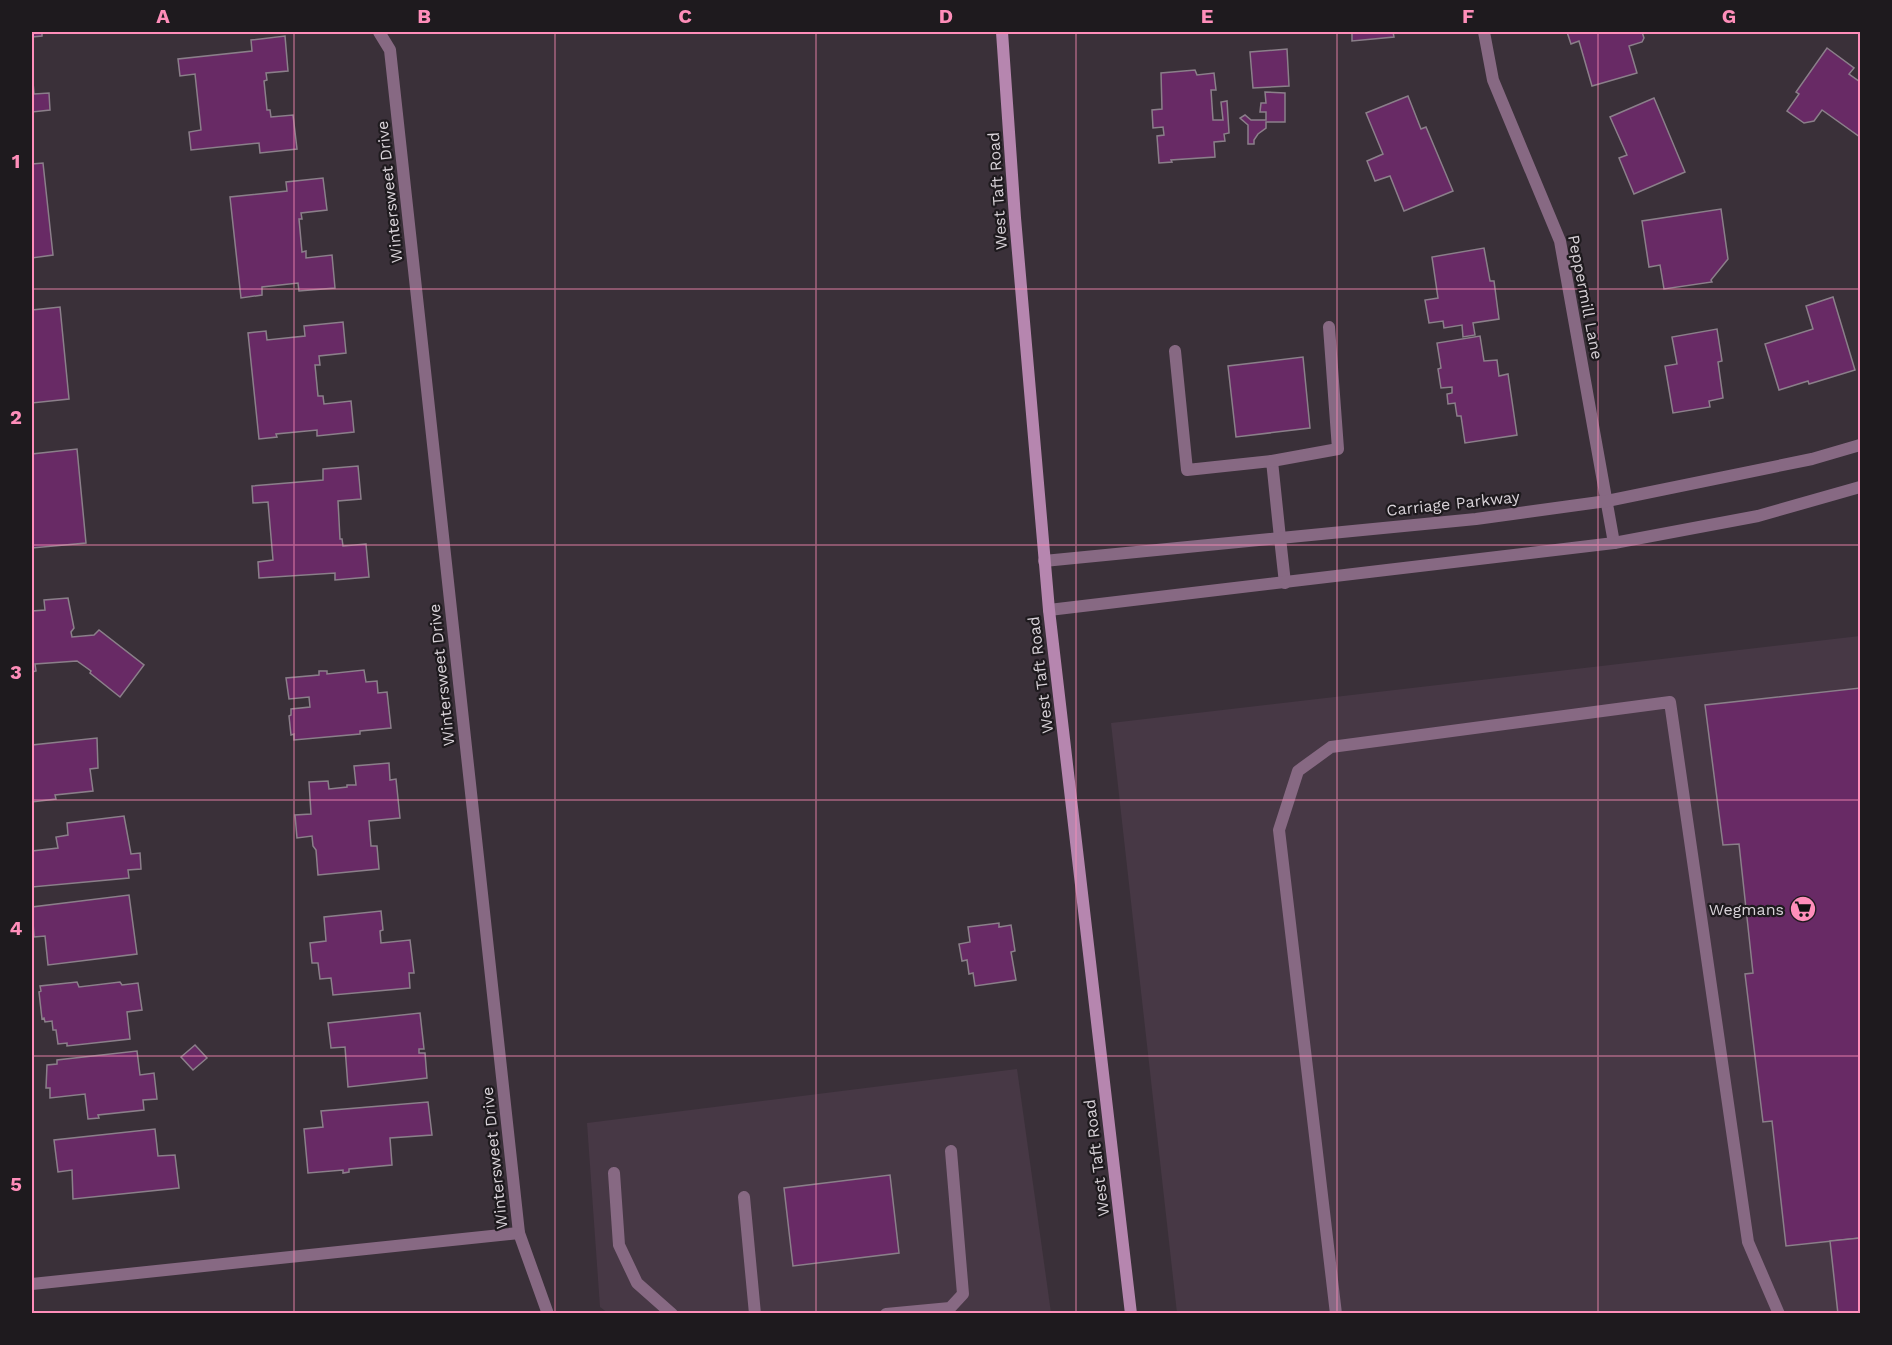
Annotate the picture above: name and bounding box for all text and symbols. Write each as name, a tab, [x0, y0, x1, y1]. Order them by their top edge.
text: A	[156, 4, 170, 28]
text: B	[417, 4, 431, 28]
text: C	[678, 4, 692, 28]
text: D	[939, 4, 953, 28]
text: E	[1201, 4, 1213, 28]
text: F	[1462, 4, 1474, 28]
text: G	[1722, 4, 1736, 28]
street label: Wintersweet Drive	[373, 120, 406, 264]
street label: West Taft Road	[984, 131, 1011, 250]
text: 1	[12, 149, 20, 173]
street label: Peppermill Lane	[1564, 233, 1607, 361]
text: 2	[10, 405, 22, 429]
street label: Carriage Parkway	[1385, 487, 1521, 520]
street label: Wintersweet Drive	[425, 603, 458, 747]
street label: West Taft Road	[1024, 615, 1057, 735]
text: 3	[10, 660, 22, 684]
supermarket icon: Wegmans	[1788, 894, 1818, 924]
place label: Wegmans	[1709, 900, 1784, 919]
text: 4	[10, 916, 23, 940]
street label: Wintersweet Drive	[478, 1086, 511, 1230]
street label: West Taft Road	[1080, 1098, 1113, 1218]
text: 5	[10, 1172, 22, 1196]

